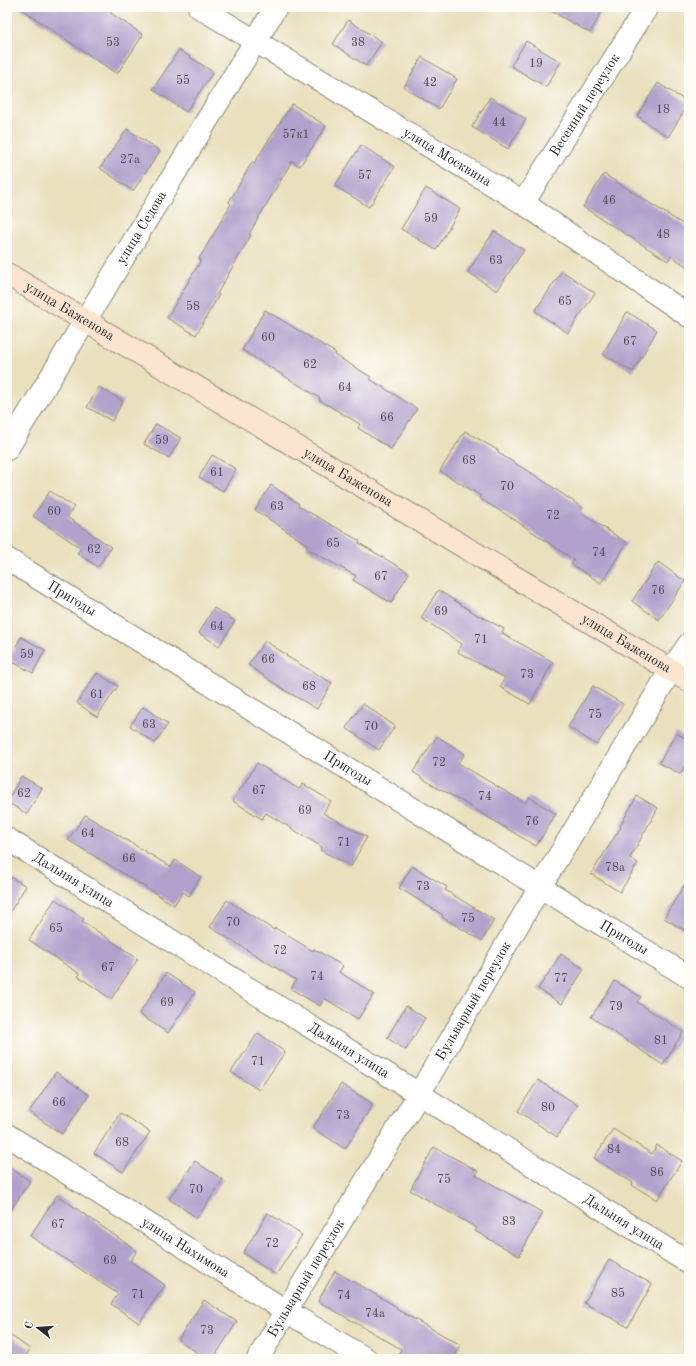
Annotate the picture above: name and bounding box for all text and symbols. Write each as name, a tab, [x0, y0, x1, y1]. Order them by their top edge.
house number: 53	[106, 36, 120, 49]
house number: 38	[351, 37, 365, 49]
street label: Весенний переулок	[547, 51, 623, 159]
house number: 19	[529, 58, 543, 70]
house number: 55	[176, 74, 190, 87]
house number: 42	[423, 77, 437, 89]
house number: 18	[656, 104, 670, 116]
house number: 44	[492, 117, 506, 129]
street label: улица Москвина	[401, 125, 494, 189]
house number: 57к1	[283, 128, 309, 141]
house number: 27а	[120, 154, 140, 166]
house number: 57	[358, 169, 372, 182]
street label: улица Седова	[114, 189, 169, 267]
house number: 46	[602, 195, 616, 207]
house number: 59	[424, 212, 438, 225]
house number: 48	[656, 229, 670, 241]
house number: 63	[489, 255, 503, 267]
street label: улица Баженова	[23, 279, 117, 343]
house number: 65	[558, 295, 572, 308]
house number: 58	[186, 300, 200, 313]
house number: 60	[261, 332, 275, 344]
house number: 67	[623, 336, 637, 348]
house number: 62	[303, 359, 317, 371]
house number: 64	[338, 382, 352, 394]
house number: 66	[380, 412, 394, 424]
house number: 59	[155, 434, 169, 447]
street label: улица Баженова	[301, 445, 395, 509]
house number: 68	[462, 455, 476, 467]
house number: 61	[210, 467, 224, 479]
house number: 70	[500, 481, 514, 493]
house number: 63	[270, 501, 284, 513]
house number: 60	[47, 506, 61, 518]
house number: 72	[546, 510, 560, 522]
house number: 65	[326, 537, 340, 550]
house number: 62	[87, 544, 101, 556]
house number: 74	[592, 547, 606, 559]
house number: 67	[374, 571, 388, 583]
street label: Пригоды	[45, 579, 98, 619]
house number: 76	[651, 585, 665, 597]
house number: 69	[434, 606, 448, 618]
street label: улица Баженова	[579, 611, 673, 676]
house number: 64	[210, 621, 224, 633]
house number: 71	[474, 634, 488, 646]
house number: 59	[20, 648, 34, 661]
house number: 66	[261, 654, 275, 666]
house number: 73	[520, 669, 534, 681]
house number: 68	[302, 681, 316, 693]
house number: 61	[90, 689, 104, 701]
house number: 75	[588, 708, 602, 721]
house number: 63	[142, 719, 156, 731]
house number: 70	[364, 721, 378, 733]
street label: Пригоды	[321, 749, 374, 789]
house number: 72	[432, 757, 446, 769]
house number: 67	[252, 785, 266, 797]
house number: 62	[17, 788, 31, 800]
house number: 74	[478, 791, 492, 803]
house number: 69	[298, 805, 312, 817]
house number: 76	[525, 816, 539, 828]
house number: 64	[81, 828, 95, 840]
house number: 71	[337, 837, 351, 849]
street label: Дальняя улица	[30, 850, 116, 910]
house number: 66	[122, 853, 136, 865]
house number: 78а	[605, 862, 625, 874]
house number: 73	[416, 881, 430, 893]
house number: 75	[461, 912, 475, 925]
house number: 70	[226, 917, 240, 929]
street label: Пригоды	[597, 918, 651, 958]
house number: 65	[49, 922, 63, 935]
street label: Бульварный переулок	[433, 939, 514, 1063]
house number: 72	[273, 945, 287, 957]
house number: 67	[101, 962, 115, 974]
house number: 74	[310, 971, 324, 983]
house number: 77	[554, 973, 568, 985]
house number: 69	[160, 997, 174, 1009]
house number: 79	[609, 1001, 623, 1013]
street label: Дальняя улица	[306, 1020, 392, 1081]
house number: 81	[654, 1035, 668, 1047]
house number: 71	[251, 1056, 265, 1068]
house number: 66	[52, 1097, 66, 1109]
house number: 80	[541, 1102, 555, 1114]
house number: 73	[336, 1110, 350, 1122]
house number: 68	[115, 1137, 129, 1149]
house number: 84	[607, 1144, 621, 1156]
house number: 86	[650, 1167, 664, 1179]
house number: 75	[437, 1173, 451, 1186]
house number: 70	[189, 1184, 203, 1196]
street label: Дальняя улица	[581, 1192, 667, 1253]
street label: улица Нахимова	[139, 1215, 232, 1281]
house number: 83	[502, 1216, 516, 1228]
street label: Бульварный переулок	[265, 1217, 347, 1340]
house number: 67	[51, 1219, 65, 1231]
house number: 72	[265, 1238, 279, 1250]
house number: 69	[103, 1255, 117, 1267]
house number: 85	[611, 1287, 625, 1300]
house number: 71	[131, 1289, 145, 1301]
house number: 74	[337, 1290, 351, 1302]
north arrow	[18, 1308, 58, 1348]
house number: 74а	[365, 1308, 385, 1320]
text: С	[24, 1320, 36, 1331]
house number: 73	[200, 1325, 214, 1337]

